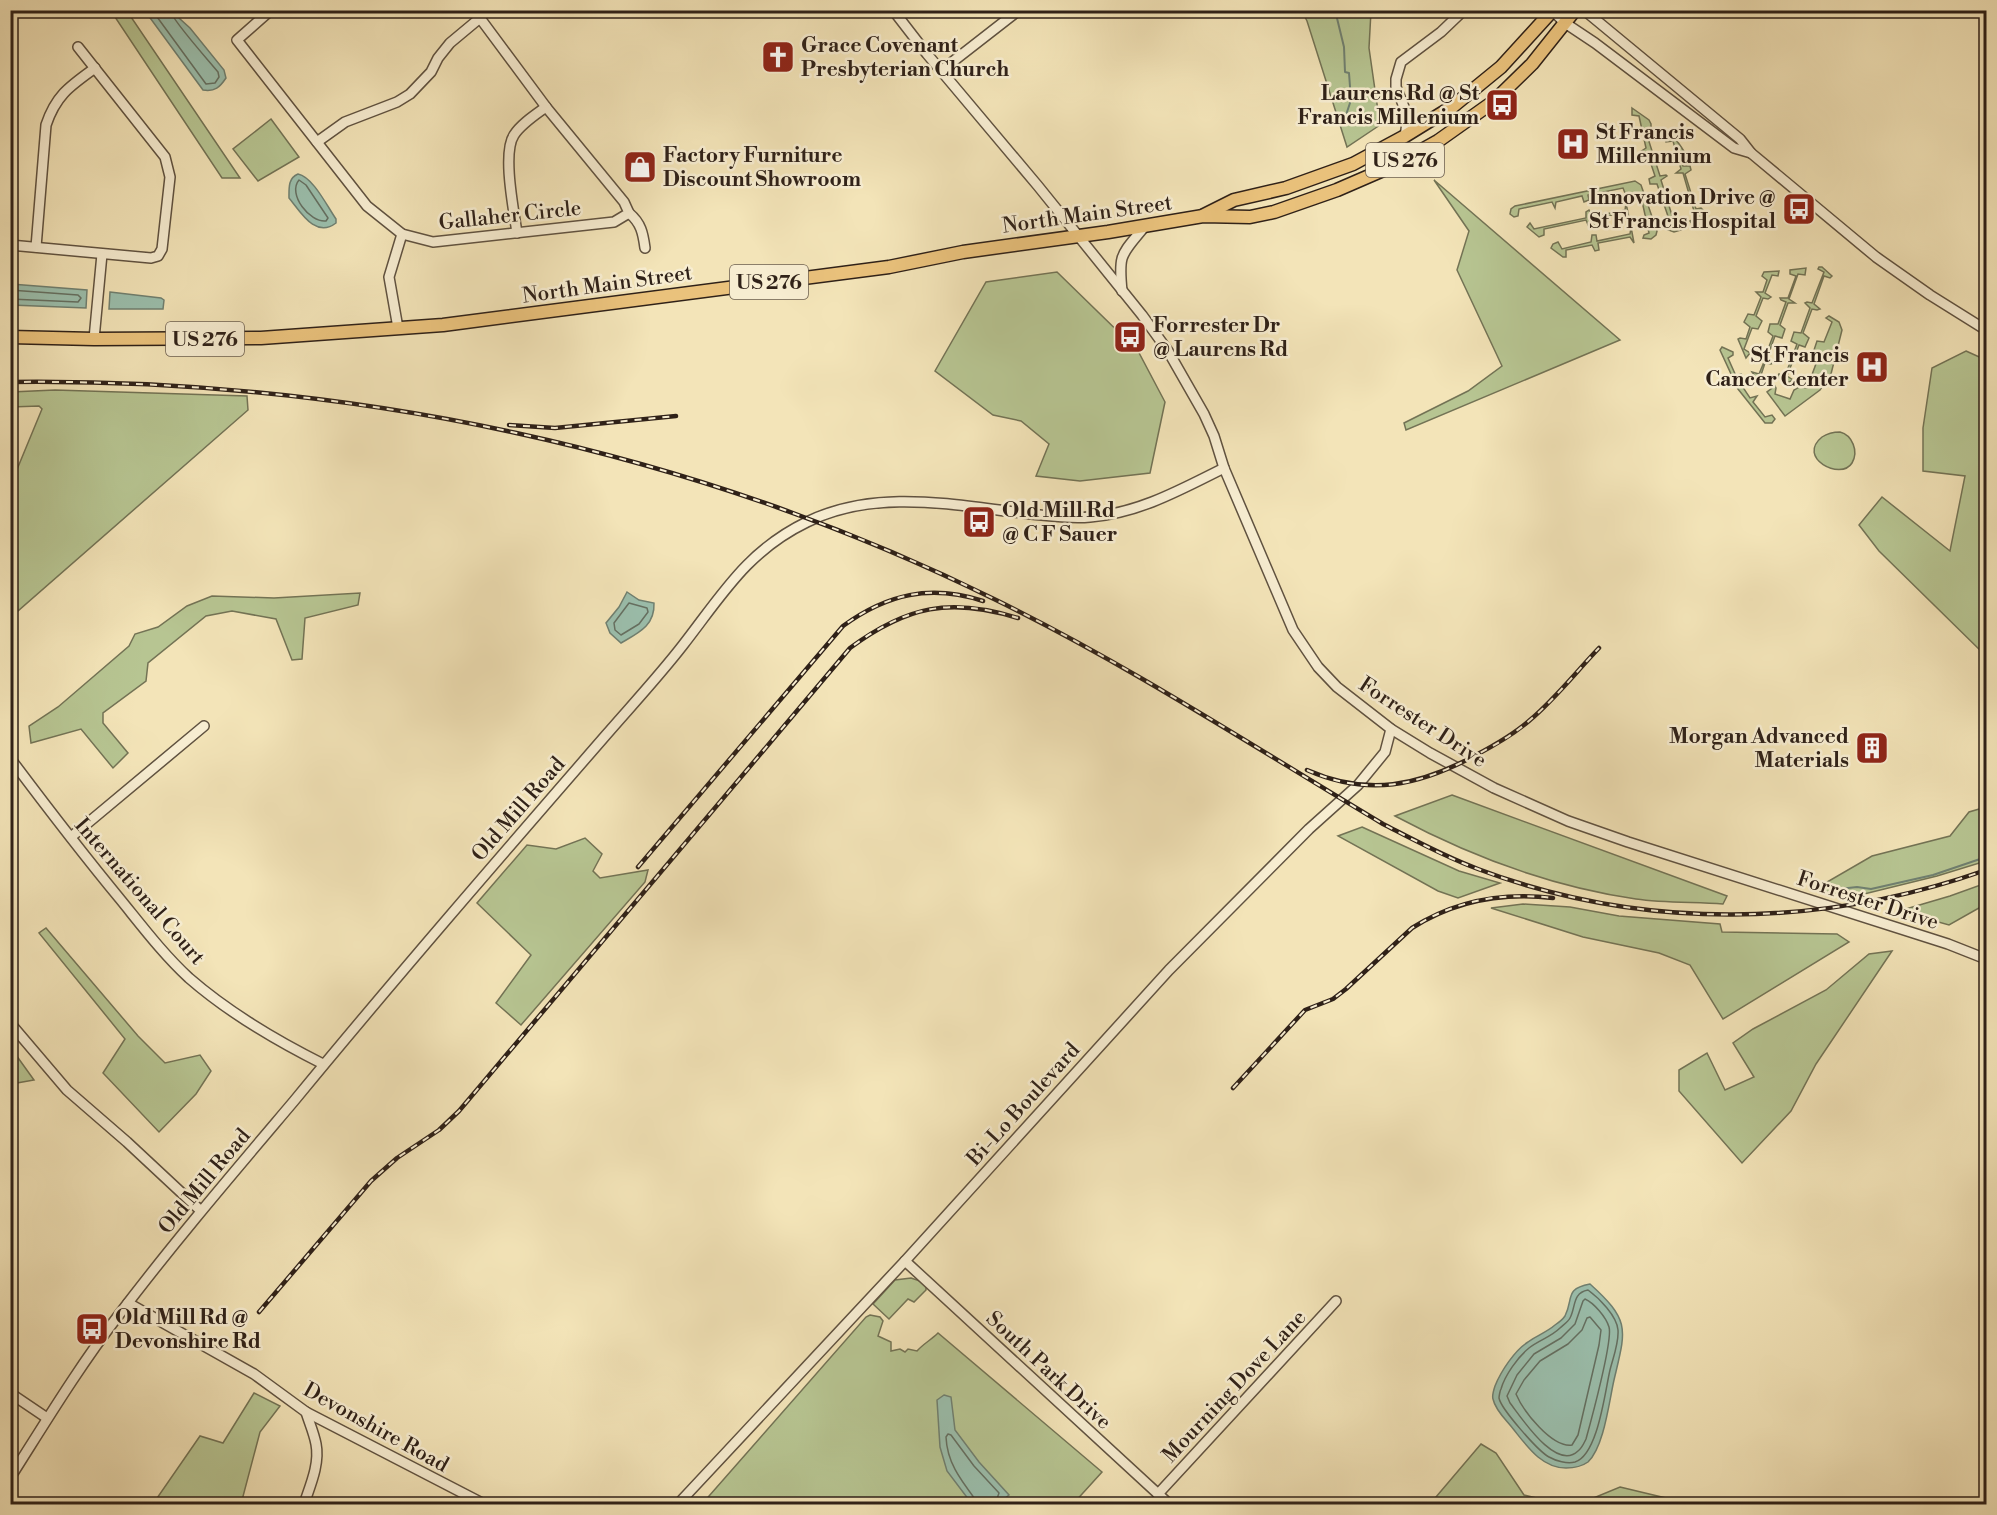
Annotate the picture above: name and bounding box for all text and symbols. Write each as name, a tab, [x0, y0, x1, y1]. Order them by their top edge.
place label: Grace Covenant Presbyterian Church	[801, 33, 1009, 83]
church icon: Grace Covenant Presbyterian Church	[760, 39, 796, 75]
place label: Laurens Rd @ St Francis Millenium	[1297, 81, 1480, 131]
bus stop icon: Laurens Rd @ St Francis Millenium	[1484, 87, 1520, 123]
place label: St Francis Millennium	[1596, 120, 1712, 170]
hospital icon: St Francis Millennium	[1555, 126, 1591, 162]
place label: Factory Furniture Discount Showroom	[663, 143, 861, 193]
road number: US 276	[1366, 143, 1444, 177]
shop icon: Factory Furniture Discount Showroom	[622, 149, 658, 185]
place label: Innovation Drive @ St Francis Hospital	[1589, 185, 1776, 235]
street label: North Main Street	[1000, 190, 1174, 240]
bus stop icon: Innovation Drive @ St Francis Hospital	[1781, 191, 1817, 227]
street label: Gallaher Circle	[438, 196, 583, 236]
street label: North Main Street	[520, 260, 694, 310]
road number: US 276	[730, 265, 808, 299]
place label: Forrester Dr @ Laurens Rd	[1153, 313, 1288, 363]
bus stop icon: Forrester Dr @ Laurens Rd	[1112, 319, 1148, 355]
road number: US 276	[166, 322, 244, 356]
place label: St Francis Cancer Center	[1705, 343, 1849, 393]
hospital icon: St Francis Cancer Center	[1854, 349, 1890, 385]
place label: Old Mill Rd @ C F Sauer	[1002, 498, 1117, 548]
bus stop icon: Old Mill Rd @ C F Sauer	[961, 504, 997, 540]
street label: Forrester Drive	[1354, 672, 1491, 774]
place label: Morgan Advanced Materials	[1669, 724, 1849, 774]
building icon: Morgan Advanced Materials	[1854, 730, 1890, 766]
street label: Old Mill Road	[466, 752, 571, 867]
street label: International Court	[68, 813, 210, 971]
street label: Forrester Drive	[1794, 866, 1942, 936]
street label: Bi-Lo Boulevard	[961, 1038, 1086, 1172]
street label: Old Mill Road	[153, 1123, 257, 1240]
place label: Old Mill Rd @ Devonshire Rd	[115, 1305, 261, 1355]
street label: Mourning Dove Lane	[1157, 1305, 1312, 1468]
street label: South Park Drive	[980, 1306, 1116, 1435]
bus stop icon: Old Mill Rd @ Devonshire Rd	[74, 1311, 110, 1347]
street label: Devonshire Road	[298, 1377, 453, 1479]

